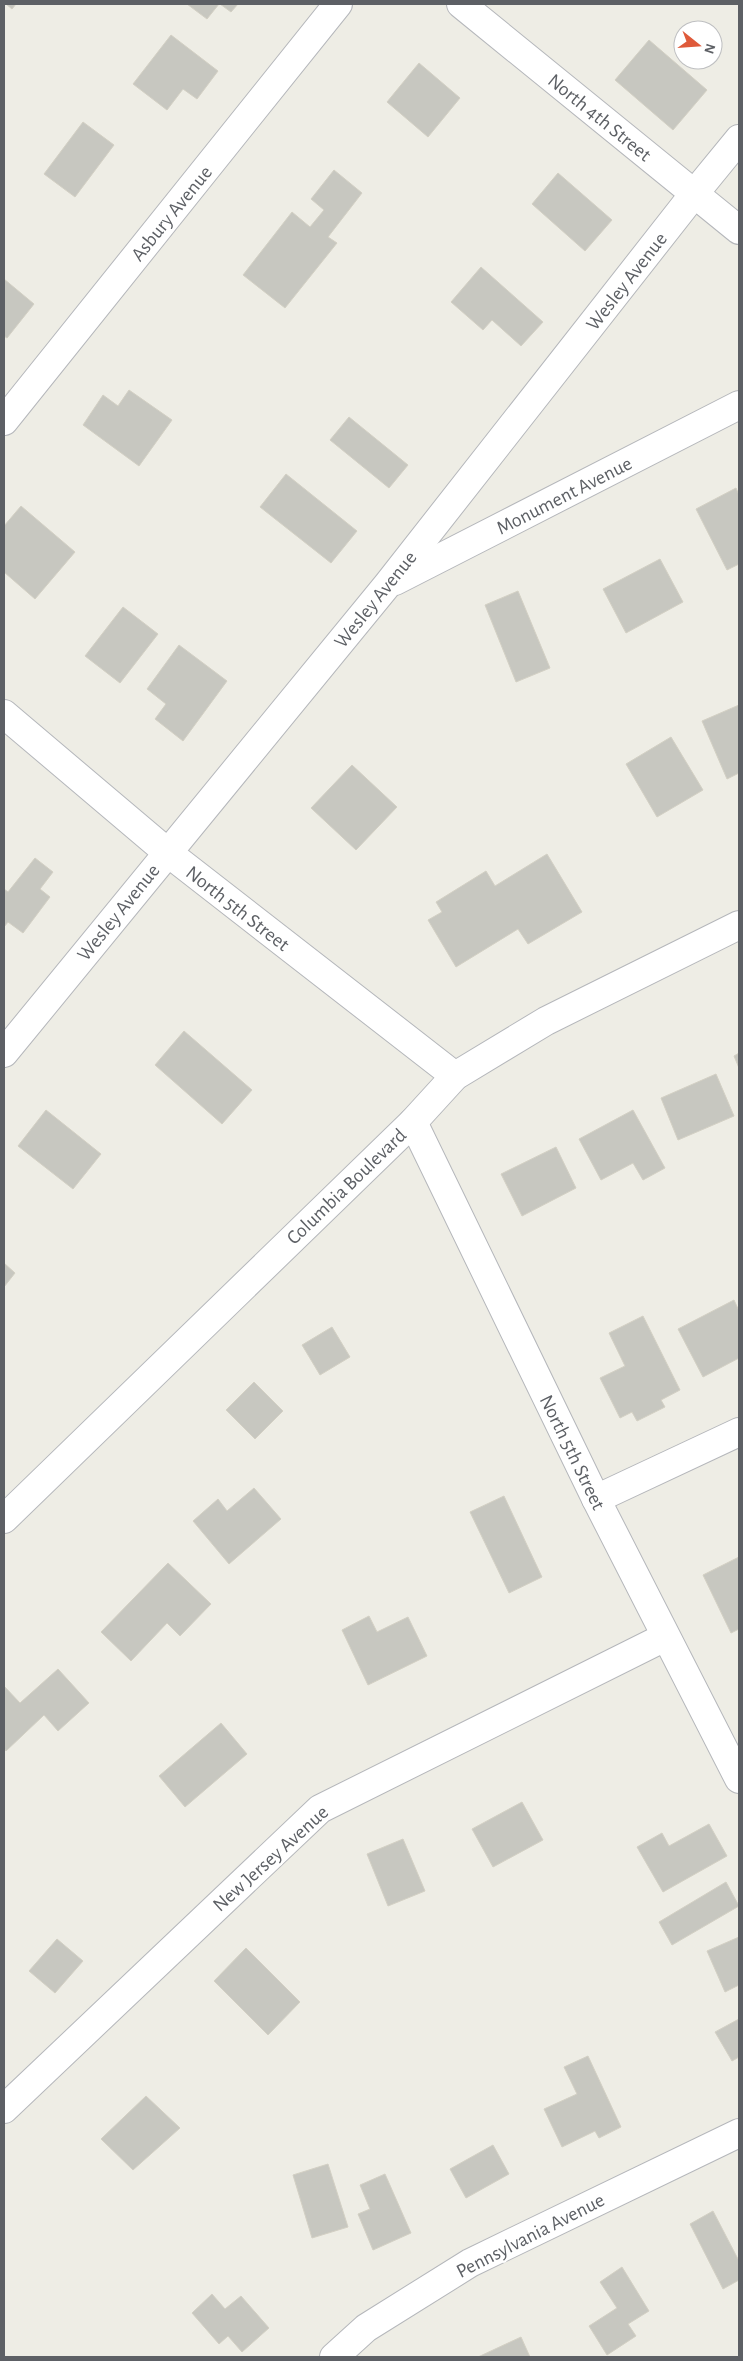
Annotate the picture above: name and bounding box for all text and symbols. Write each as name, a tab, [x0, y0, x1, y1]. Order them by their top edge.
north arrow	[673, 20, 723, 70]
text: N	[701, 42, 718, 55]
street label: North 4th Street	[544, 70, 655, 166]
street label: Asbury Avenue	[127, 162, 216, 265]
street label: Wesley Avenue	[583, 229, 671, 334]
street label: Monument Avenue	[494, 453, 635, 539]
street label: Wesley Avenue	[331, 548, 421, 652]
street label: Wesley Avenue	[74, 861, 164, 965]
street label: North 5th Street	[182, 862, 293, 956]
street label: Columbia Boulevard	[283, 1125, 410, 1248]
street label: North 5th Street	[536, 1392, 609, 1514]
street label: New Jersey Avenue	[209, 1802, 332, 1916]
street label: Pennsylvania Avenue	[453, 2190, 608, 2282]

